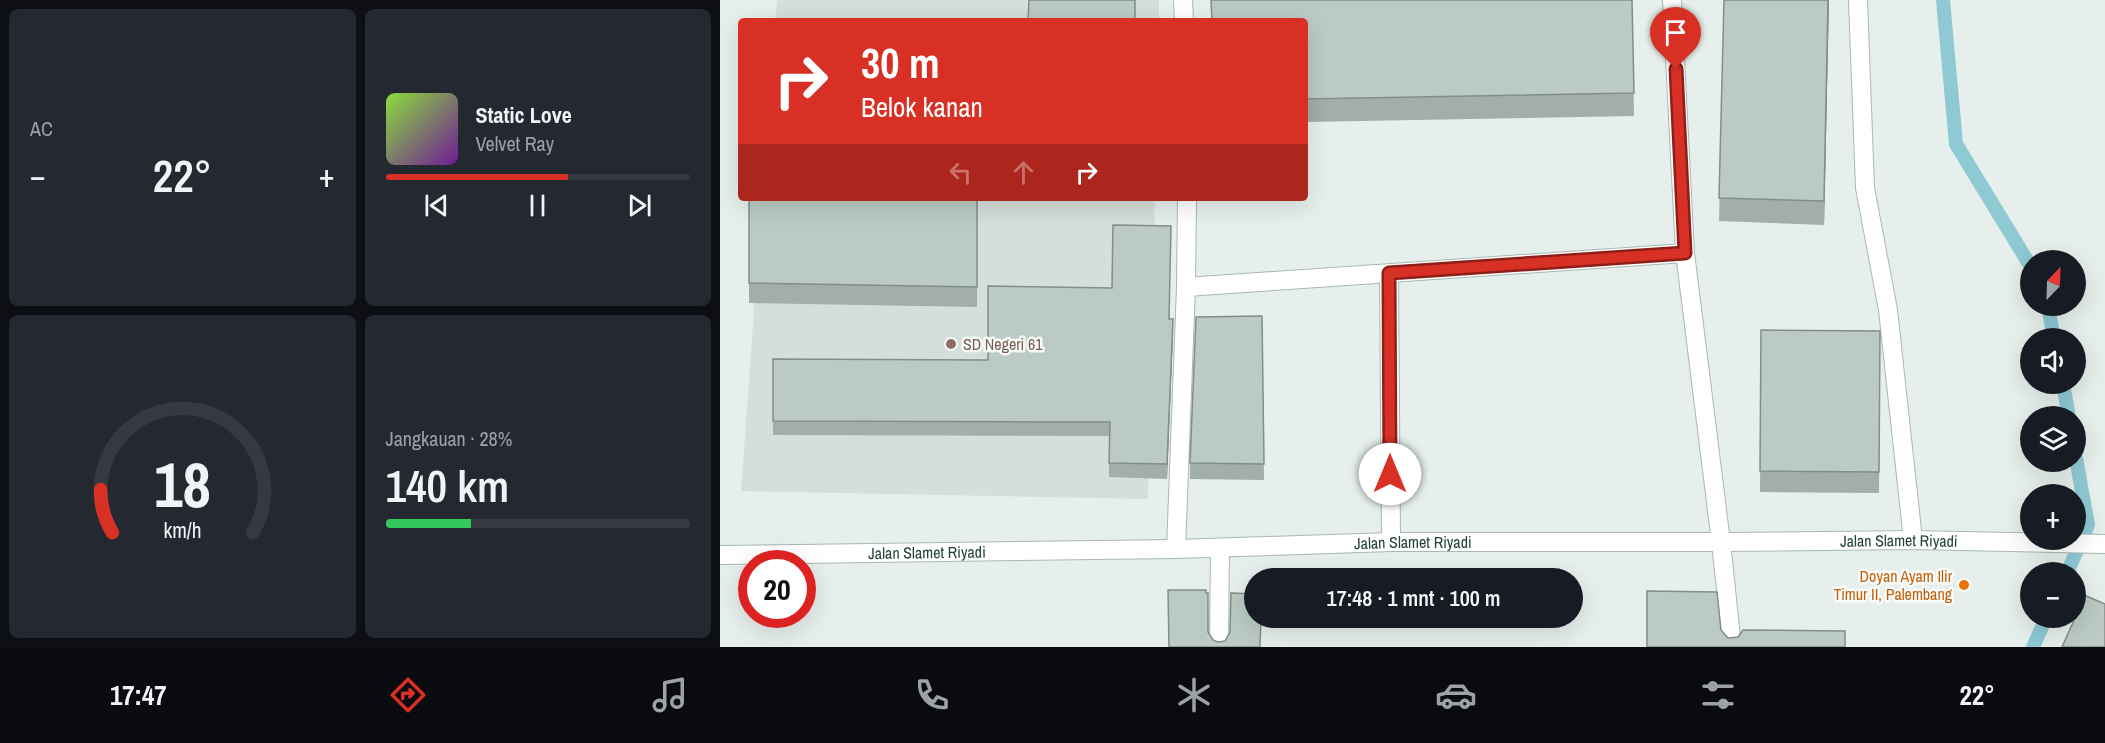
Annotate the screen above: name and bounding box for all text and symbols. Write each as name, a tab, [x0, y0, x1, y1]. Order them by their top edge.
pin	[1650, 7, 1701, 69]
icon: arrive	[1659, 16, 1692, 49]
text: 30 m	[861, 35, 940, 91]
icon: right	[762, 42, 840, 120]
text: Belok kanan	[861, 89, 983, 125]
text: Static Love	[476, 100, 572, 130]
text: AC	[30, 115, 53, 142]
text: Velvet Ray	[476, 130, 554, 157]
text: 22°	[153, 145, 212, 206]
text: −	[30, 153, 46, 197]
text: +	[319, 153, 334, 197]
icon: left	[944, 156, 977, 189]
icon: ahead	[1007, 156, 1040, 189]
icon: right	[1070, 156, 1103, 189]
icon: previous	[420, 189, 453, 222]
icon: pause	[521, 189, 554, 222]
icon: next	[623, 189, 656, 222]
north arrow	[2020, 250, 2086, 316]
map controls	[2020, 250, 2086, 628]
button: sound	[2020, 328, 2086, 394]
place label: SD Negeri 61	[963, 333, 1043, 355]
marker: SD Negeri 61	[944, 337, 958, 351]
button: layers	[2020, 406, 2086, 472]
text: Jangkauan · 28%	[386, 425, 512, 452]
text: 18	[154, 442, 211, 526]
position arrow	[1358, 442, 1422, 506]
text: 140 km	[386, 455, 509, 516]
button: +	[2020, 484, 2086, 550]
text: km/h	[163, 517, 201, 546]
street label: Jalan Slamet Riyadi	[1840, 529, 1958, 552]
street label: Jalan Slamet Riyadi	[1354, 531, 1472, 554]
street label: Jalan Slamet Riyadi	[868, 541, 986, 564]
speed limit sign: 20	[738, 550, 816, 628]
button: −	[2020, 562, 2086, 628]
place label: Doyan Ayam Ilir Timur II, Palembang	[1833, 565, 1953, 605]
marker: Doyan Ayam Ilir Timur II, Palembang	[1957, 578, 1971, 592]
text: 17:48 · 1 mnt · 100 m	[1327, 583, 1500, 613]
icon: directions	[387, 674, 429, 716]
icon: music	[649, 674, 691, 716]
icon: phone	[911, 674, 953, 716]
icon: climate	[1173, 674, 1215, 716]
icon: car	[1435, 674, 1477, 716]
icon: filters	[1697, 674, 1739, 716]
text: 17:47	[110, 677, 167, 713]
text: 22°	[1959, 677, 1995, 713]

